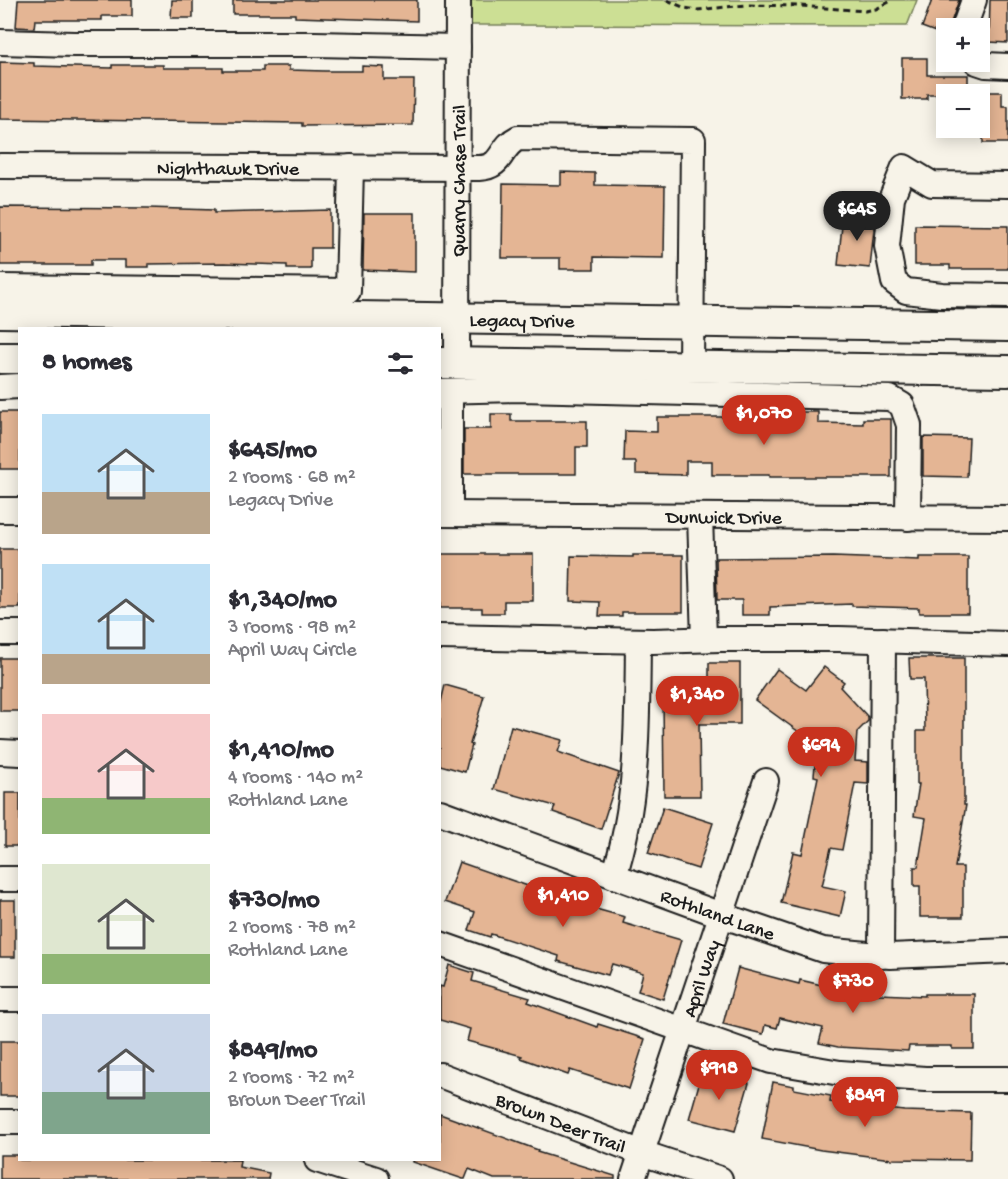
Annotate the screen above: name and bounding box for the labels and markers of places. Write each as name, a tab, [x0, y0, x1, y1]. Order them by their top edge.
pin: $645	[821, 191, 893, 242]
pin: $1,070	[715, 395, 813, 446]
pin: $1,340	[648, 676, 746, 727]
pin: $694	[785, 727, 857, 778]
pin: $1,410	[514, 877, 612, 928]
pin: $730	[817, 963, 889, 1014]
pin: $918	[683, 1050, 755, 1101]
pin: $849	[829, 1077, 901, 1128]

